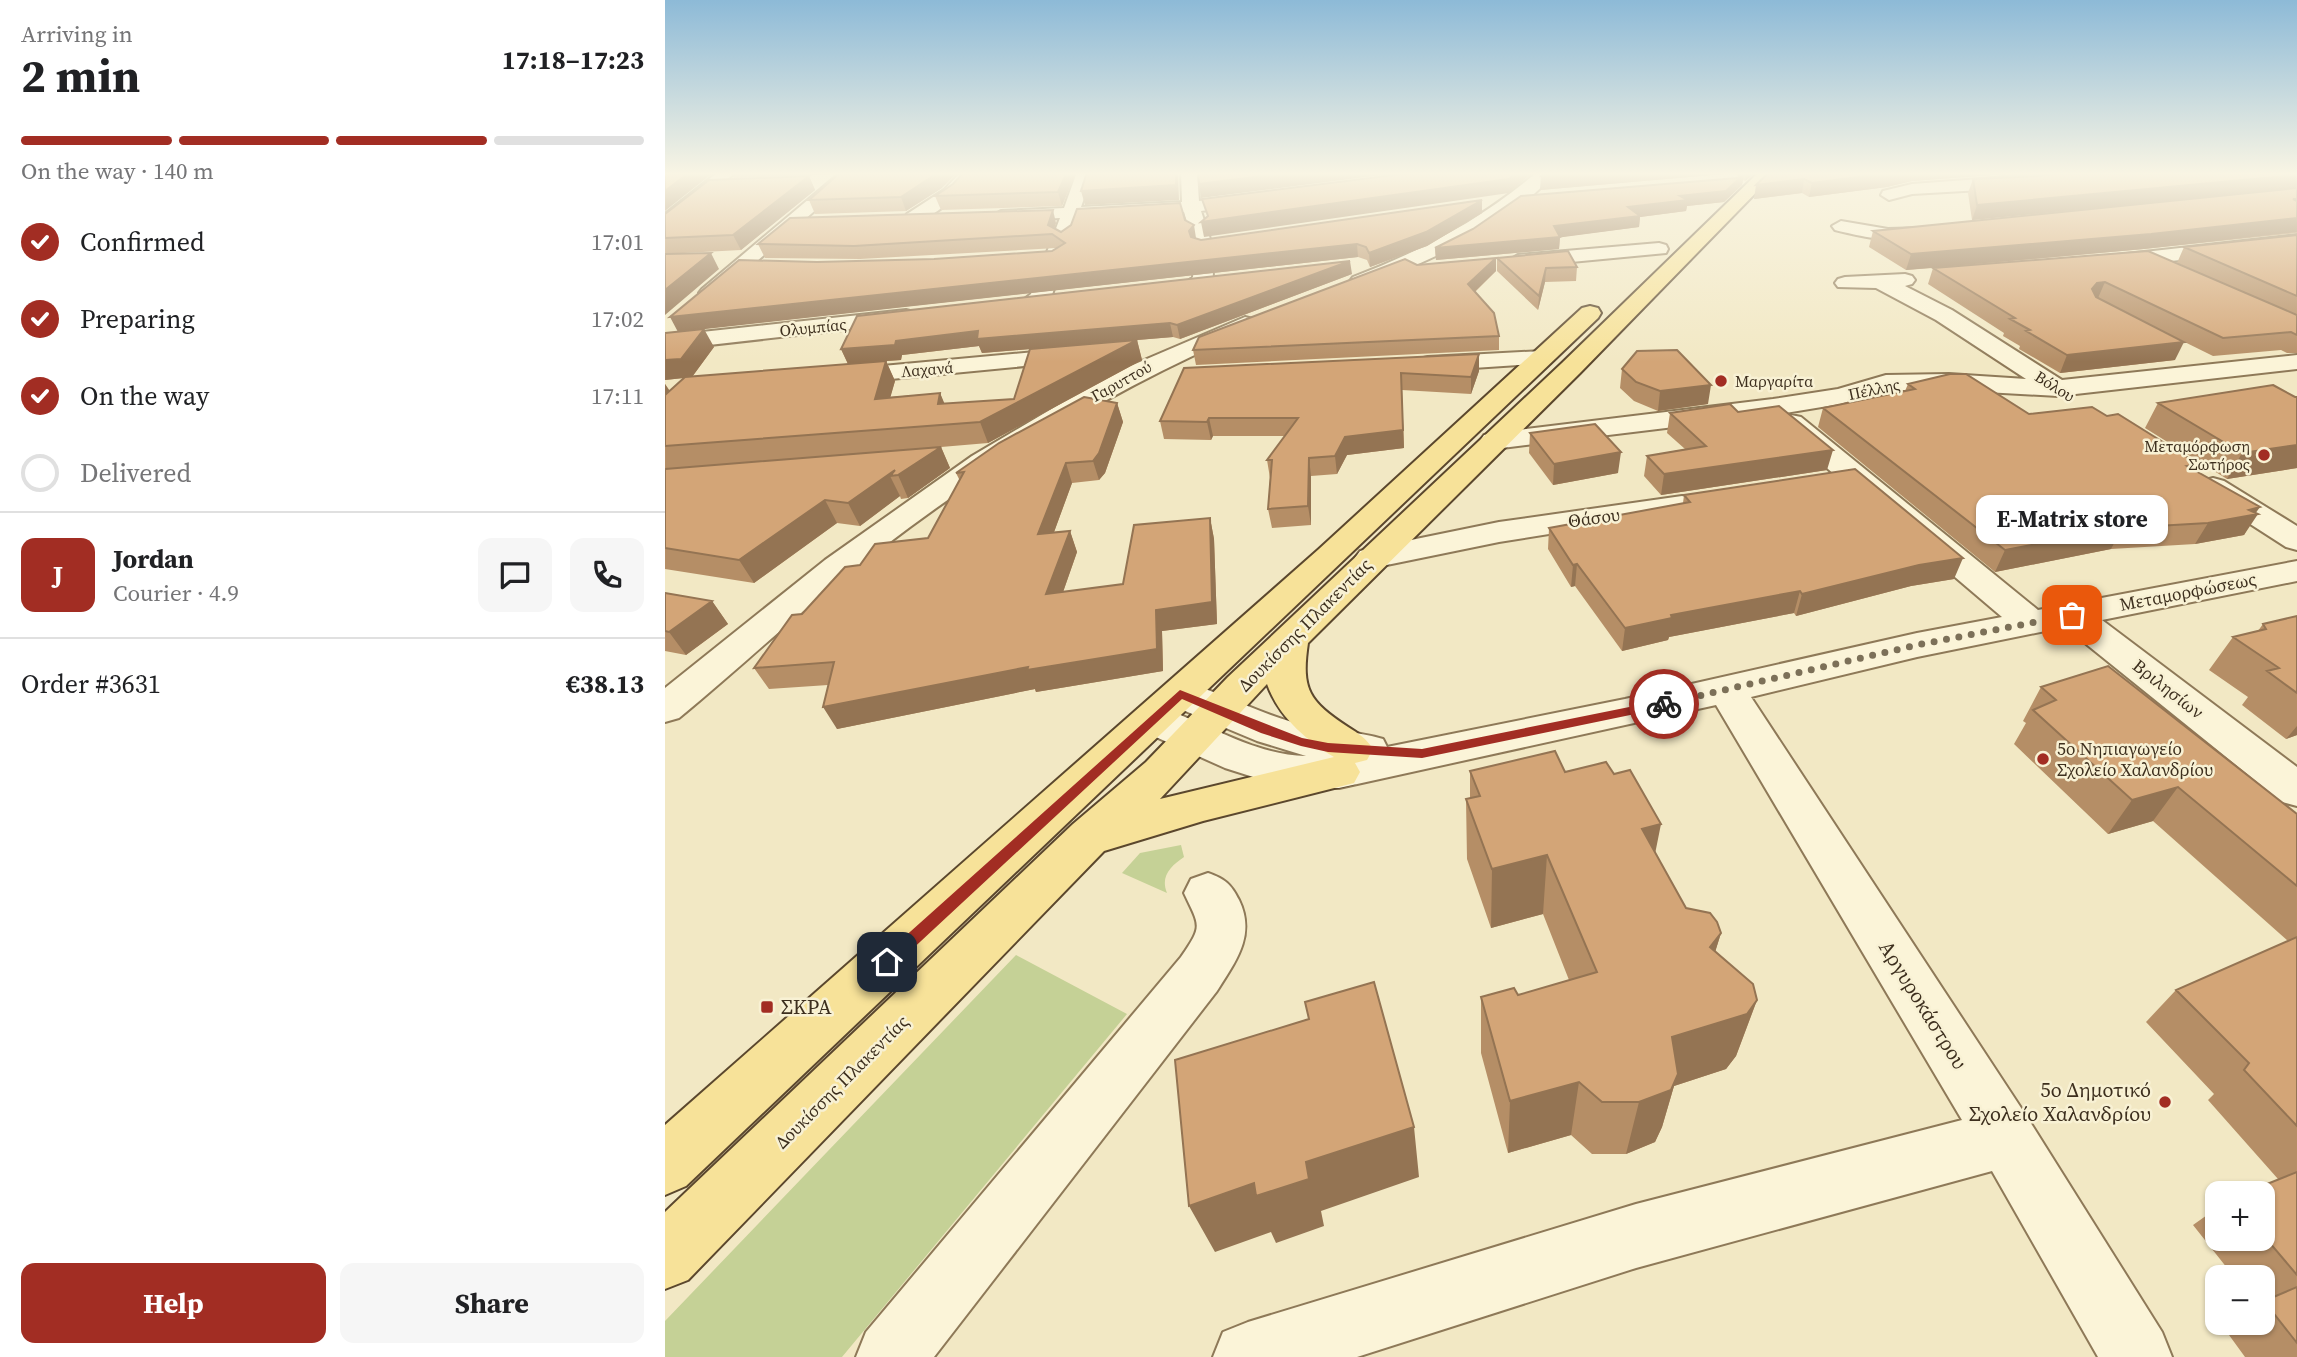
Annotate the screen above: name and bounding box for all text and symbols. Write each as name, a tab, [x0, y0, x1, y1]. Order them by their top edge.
text: Arriving in	[21, 18, 133, 50]
text: 17:18–17:23	[502, 42, 644, 78]
text: 2 min	[21, 44, 140, 107]
text: On the way · 140 m	[21, 155, 214, 187]
icon: check	[21, 223, 59, 261]
text: Confirmed	[80, 224, 205, 260]
text: 17:01	[591, 226, 644, 258]
icon: check	[21, 300, 59, 338]
text: Preparing	[80, 301, 195, 337]
text: 17:02	[591, 303, 644, 335]
street label: Ολυμπίας	[779, 313, 847, 341]
street label: Γαρυττού	[1087, 355, 1155, 407]
street label: Λαχανά	[900, 356, 954, 382]
street label: Βόλου	[2031, 365, 2079, 407]
place label: Μαργαρίτα	[1735, 370, 1813, 392]
marker: Μαργαρίτα	[1713, 373, 1729, 389]
street label: Πέλλης	[1846, 373, 1902, 405]
icon: check	[21, 377, 59, 415]
text: On the way	[80, 378, 209, 414]
text: 17:11	[591, 380, 644, 412]
place label: Μεταμόρφωση Σωτήρος	[2144, 435, 2250, 475]
marker: Μεταμόρφωση Σωτήρος	[2256, 447, 2272, 463]
text: Delivered	[80, 455, 191, 491]
callout: E-Matrix store	[1976, 496, 2168, 545]
street label: Θάσου	[1566, 502, 1621, 534]
text: E-Matrix store	[1996, 503, 2148, 535]
button: chat	[478, 538, 552, 612]
button: phone	[570, 538, 644, 612]
text: Jordan	[113, 541, 194, 577]
street label: Δουκίσσης Πλακεντίας	[1232, 552, 1377, 697]
text: J	[53, 557, 63, 593]
street label: Μεταμορφώσεως	[2117, 566, 2258, 617]
text: Courier · 4.9	[113, 577, 239, 609]
pin	[2042, 585, 2102, 645]
icon: bag	[2053, 596, 2091, 634]
street label: Βριλησίων	[2128, 653, 2209, 724]
text: Order #3631	[21, 666, 161, 702]
text: €38.13	[566, 666, 644, 702]
courier	[1629, 669, 1699, 739]
icon: bike	[1645, 685, 1683, 723]
place label: 5ο Νηπιαγωγείο Σχολείο Χαλανδρίου	[2057, 736, 2213, 782]
marker: 5ο Νηπιαγωγείο Σχολείο Χαλανδρίου	[2035, 751, 2051, 767]
pin	[857, 932, 917, 992]
street label: Αργυροκάστρου	[1872, 935, 1975, 1075]
icon: home	[868, 943, 906, 981]
place label: ΣΚΡΑ	[781, 992, 832, 1021]
marker: ΣΚΡΑ	[759, 999, 775, 1015]
street label: Δουκίσσης Πλακεντίας	[769, 1009, 914, 1154]
place label: 5ο Δημοτικό Σχολείο Χαλανδρίου	[1969, 1075, 2151, 1128]
marker: 5ο Δημοτικό Σχολείο Χαλανδρίου	[2157, 1094, 2173, 1110]
map controls	[2205, 1181, 2275, 1335]
button: +	[2205, 1181, 2275, 1251]
button: Help	[21, 1263, 326, 1343]
button: Share	[340, 1263, 644, 1343]
button: −	[2205, 1265, 2275, 1335]

